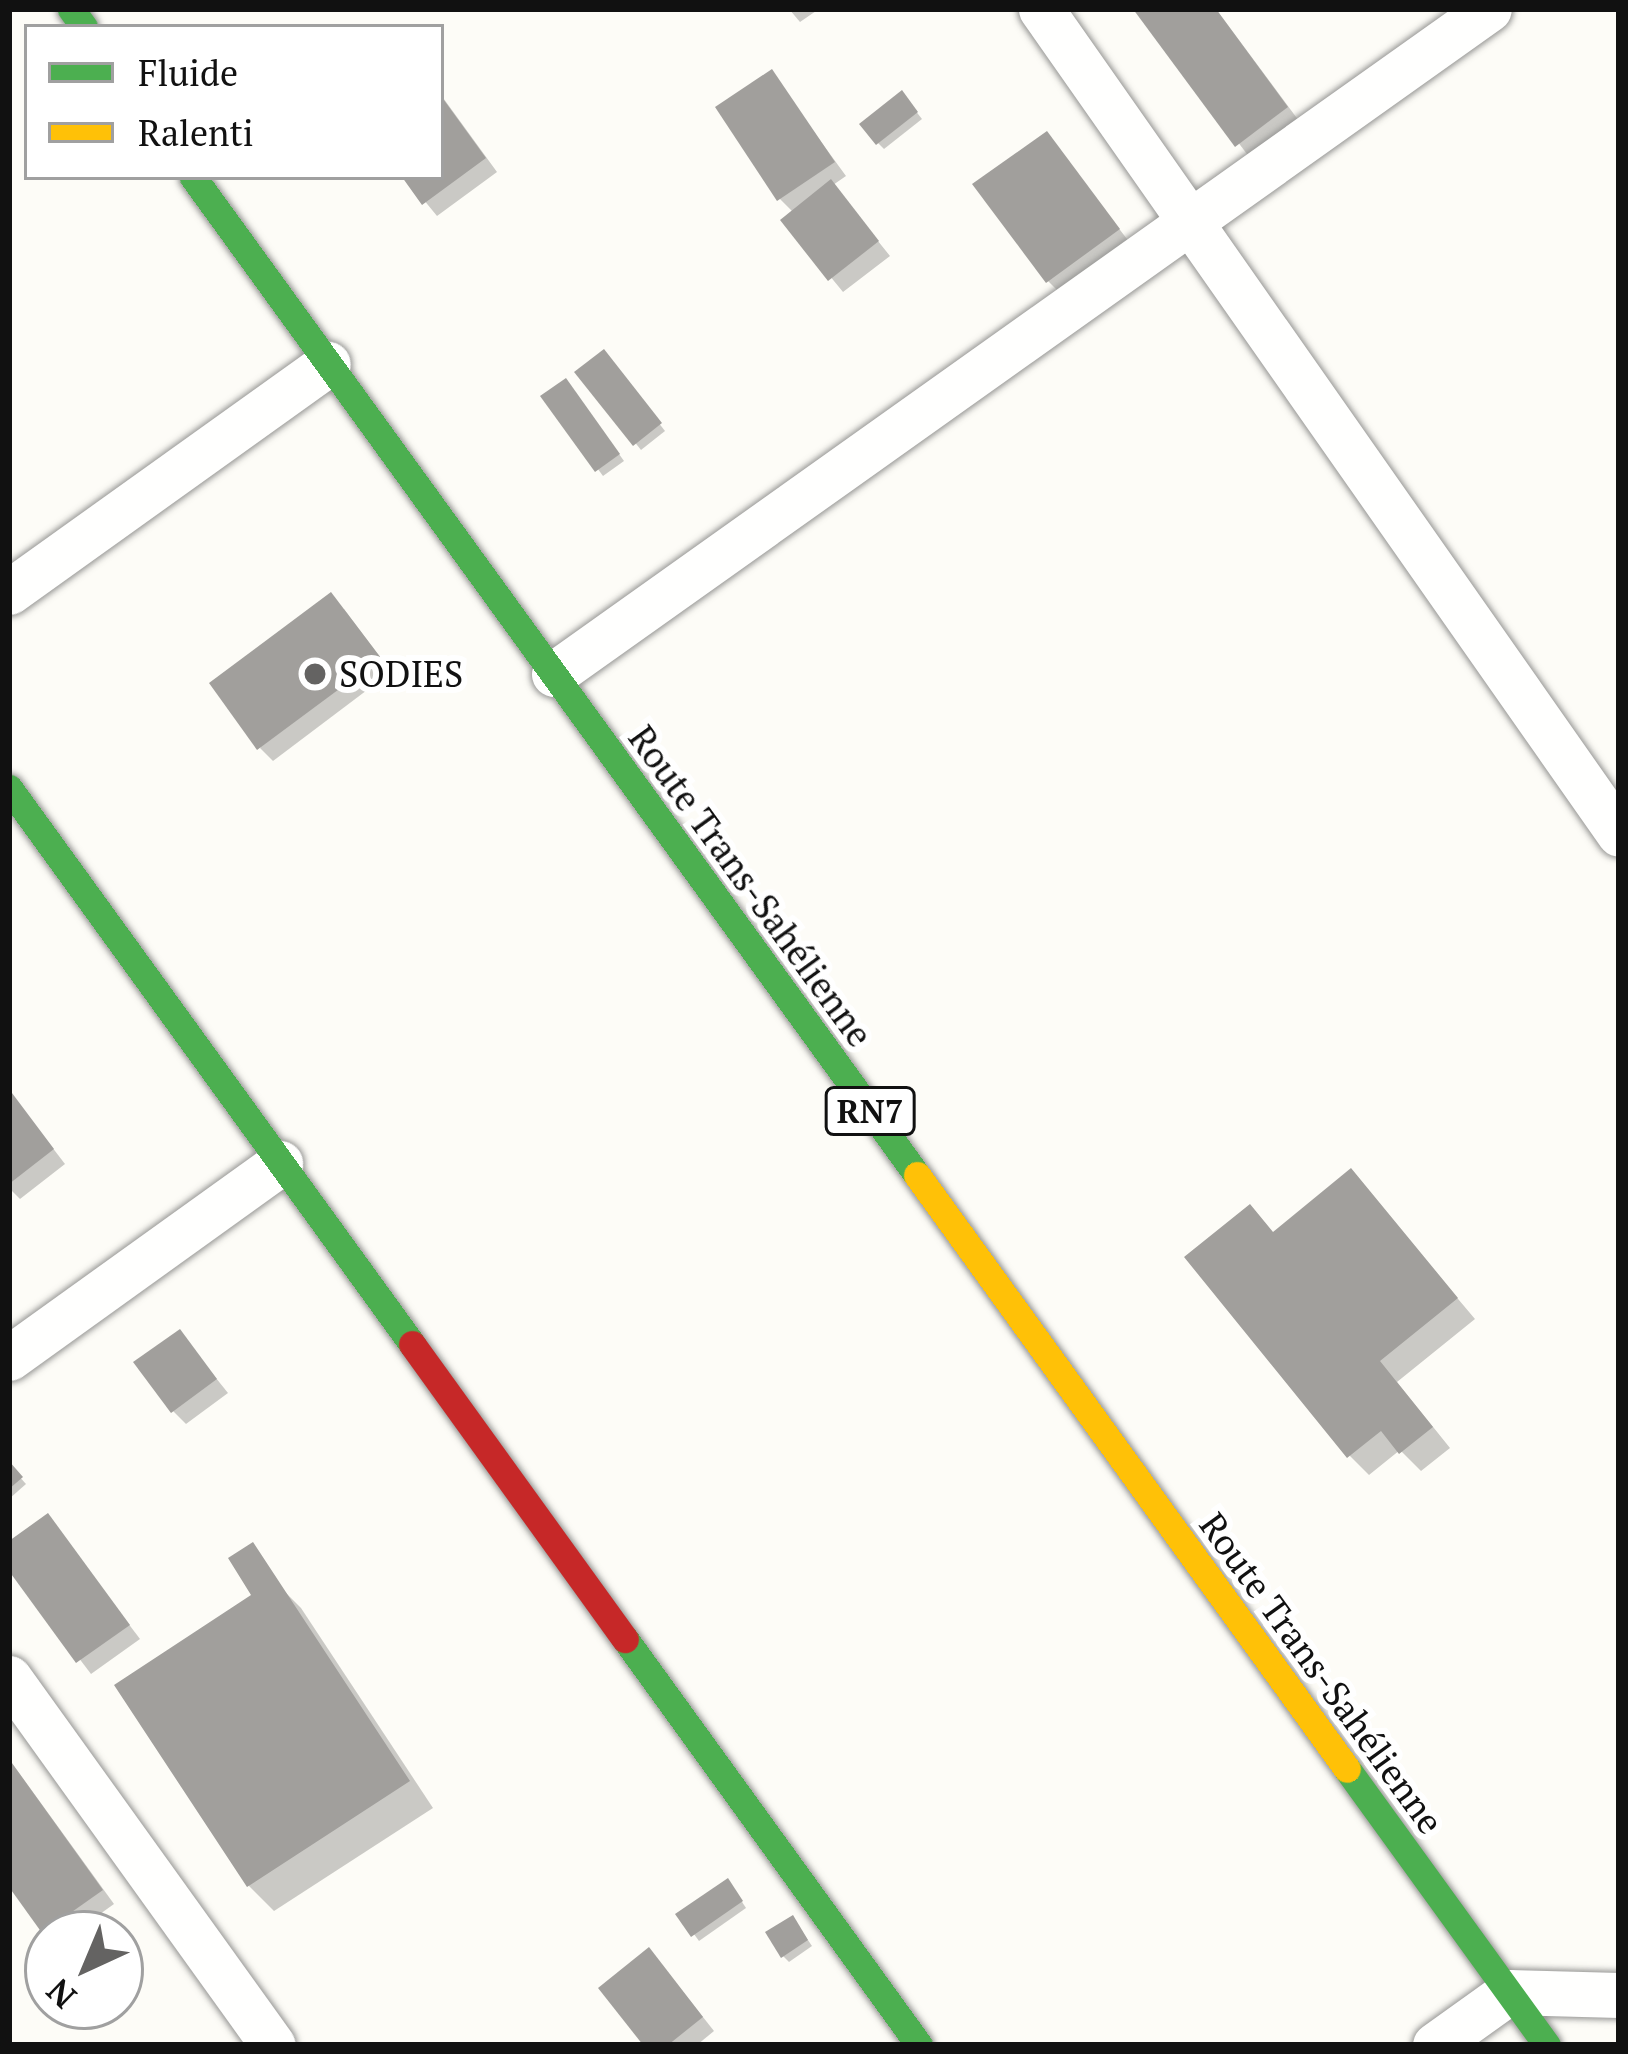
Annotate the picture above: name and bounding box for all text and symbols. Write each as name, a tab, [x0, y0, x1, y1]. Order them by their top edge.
legend	[24, 24, 444, 180]
text: Fluide	[138, 49, 238, 96]
text: Ralenti	[138, 109, 254, 156]
place label: SODIES	[339, 652, 463, 696]
marker: SODIES	[302, 661, 328, 687]
street label: Route Trans-Sahélienne	[620, 717, 882, 1055]
road number: RN7	[822, 1084, 918, 1138]
street label: Route Trans-Sahélienne	[1191, 1504, 1453, 1842]
north arrow	[24, 1910, 144, 2030]
text: N	[37, 1970, 85, 2018]

